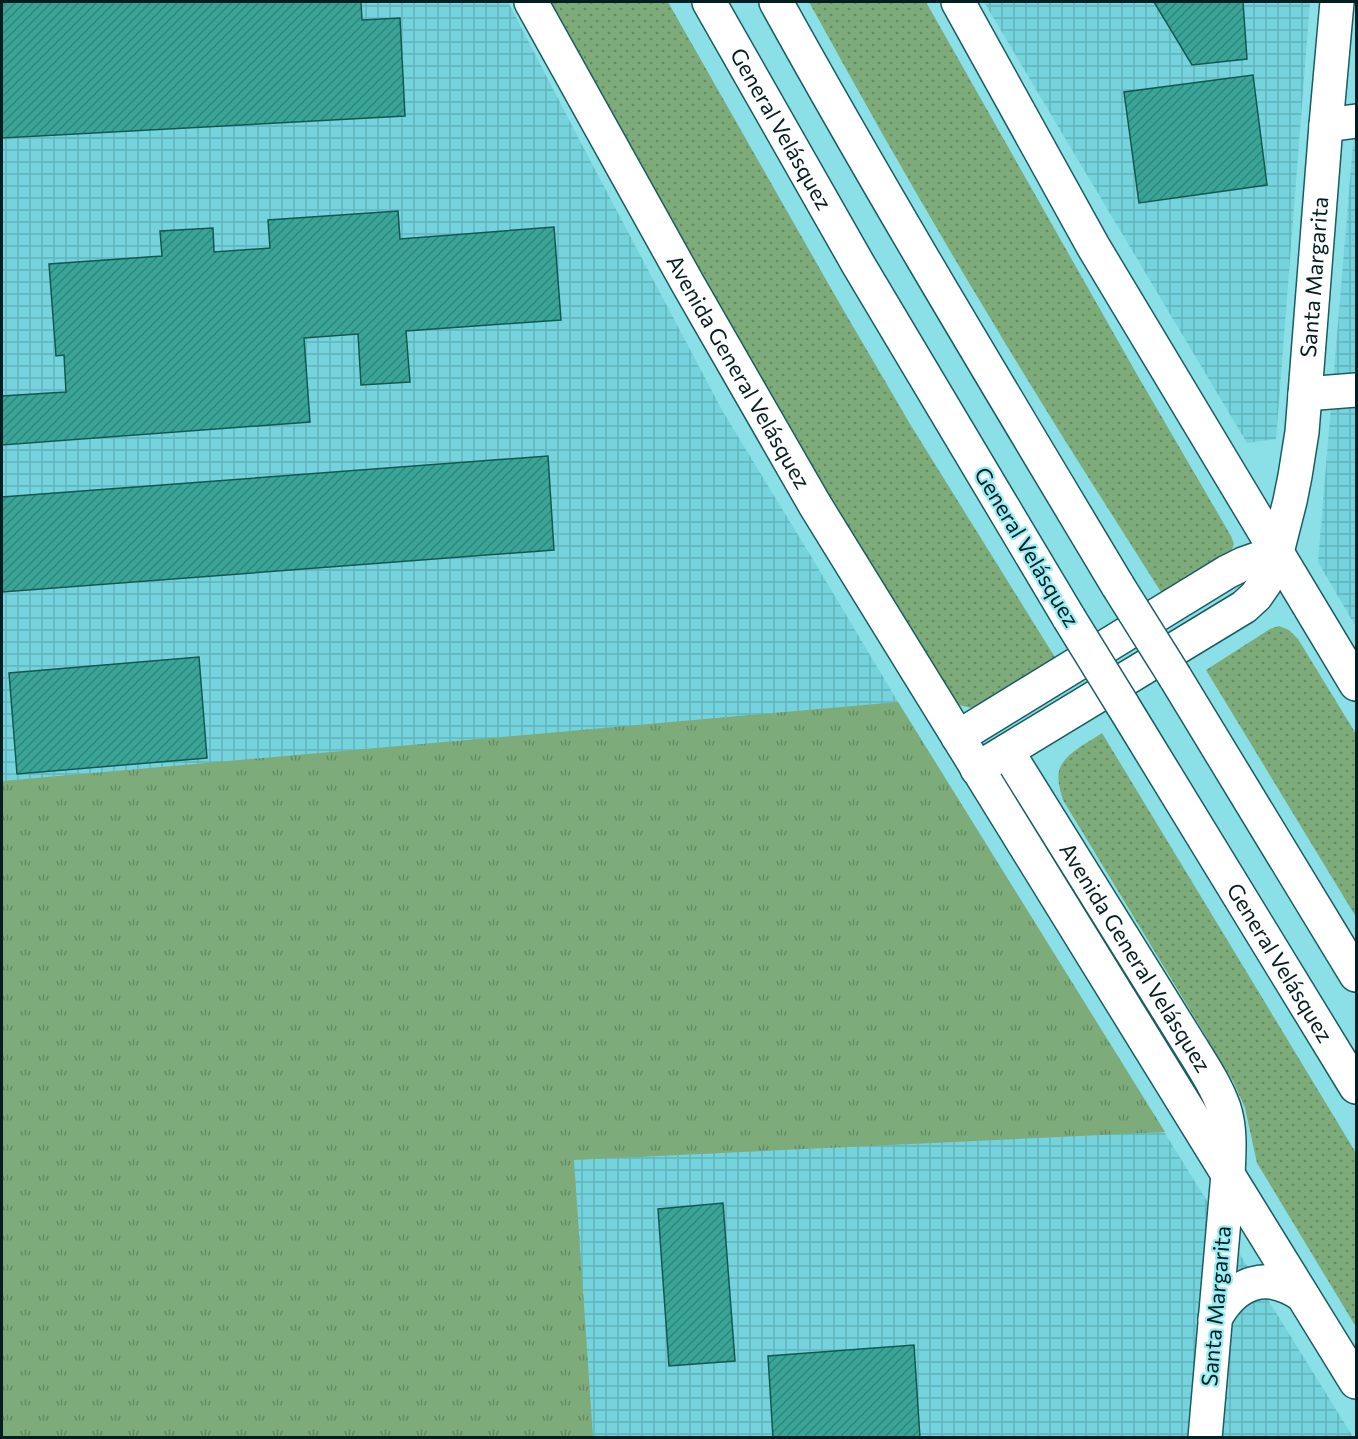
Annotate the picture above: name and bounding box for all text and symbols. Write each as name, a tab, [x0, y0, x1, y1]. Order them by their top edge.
street label: General Velásquez	[725, 43, 838, 214]
street label: Santa Margarita	[1294, 196, 1333, 358]
street label: Avenida General Velásquez	[661, 250, 817, 493]
street label: General Velásquez	[969, 462, 1086, 632]
street label: Avenida General Velásquez	[1054, 837, 1217, 1077]
street label: General Velásquez	[1221, 878, 1339, 1047]
street label: Santa Margarita	[1195, 1225, 1236, 1387]

